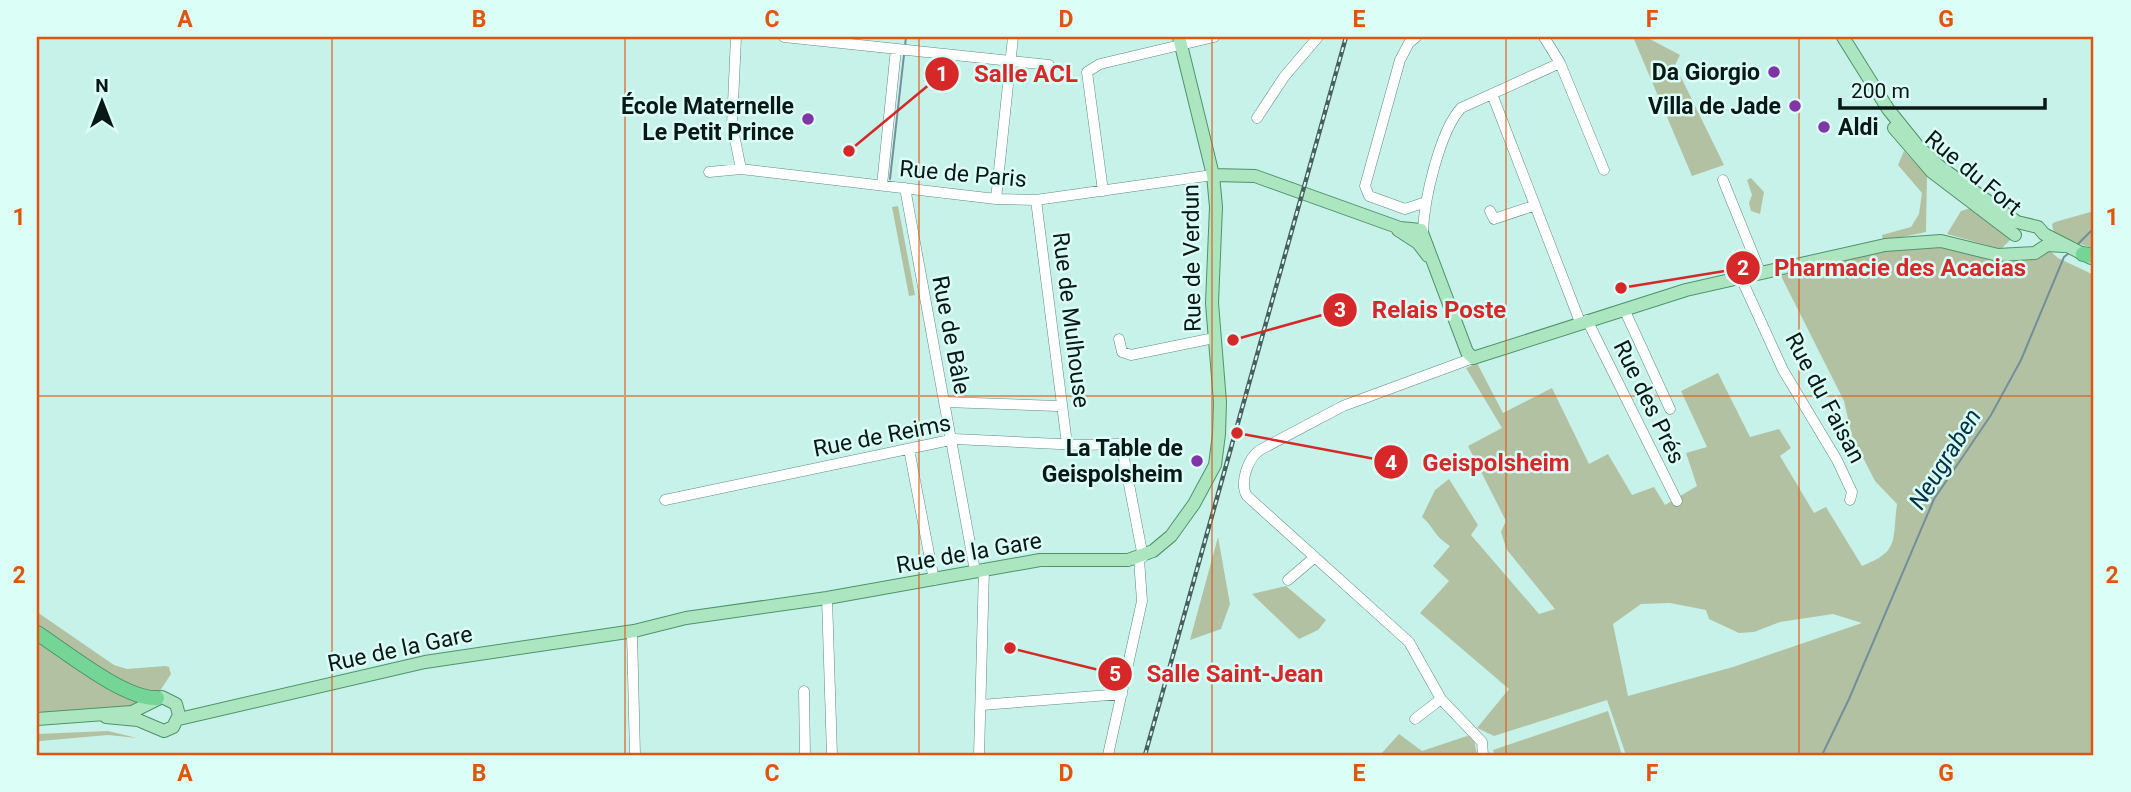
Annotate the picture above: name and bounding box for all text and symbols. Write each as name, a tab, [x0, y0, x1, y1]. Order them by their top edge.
text: A	[177, 6, 193, 33]
text: B	[472, 6, 486, 33]
text: C	[764, 6, 780, 33]
text: D	[1059, 6, 1073, 33]
text: E	[1353, 6, 1366, 33]
text: F	[1646, 6, 1659, 33]
text: G	[1938, 6, 1954, 33]
callout: Salle ACL	[925, 51, 1092, 96]
place label: Da Giorgio	[1652, 59, 1760, 86]
text: Salle ACL	[974, 60, 1078, 88]
text: 1	[936, 62, 948, 86]
marker: Da Giorgio	[1766, 64, 1782, 80]
north arrow	[66, 66, 136, 136]
scale bar	[1840, 66, 2045, 110]
text: N	[95, 74, 109, 97]
text: 200 m	[1851, 79, 1910, 103]
place label: École Maternelle Le Petit Prince	[621, 92, 794, 146]
place label: Villa de Jade	[1648, 93, 1781, 120]
marker: Villa de Jade	[1787, 98, 1803, 114]
marker: École Maternelle Le Petit Prince	[800, 111, 816, 127]
place label: Aldi	[1838, 114, 1879, 141]
marker: Aldi	[1816, 119, 1832, 135]
street label: Rue du Fort	[1919, 125, 2027, 221]
street label: Rue de Paris	[898, 155, 1028, 193]
street label: Rue de Verdun	[1177, 184, 1207, 332]
text: 1	[12, 204, 26, 231]
text: 1	[2105, 204, 2119, 231]
street label: Rue de Mulhouse	[1047, 231, 1095, 409]
callout: Pharmacie des Acacias	[1725, 245, 2041, 290]
text: Pharmacie des Acacias	[1774, 254, 2026, 282]
text: 2	[1737, 256, 1749, 280]
street label: Rue de Bâle	[926, 273, 976, 397]
callout: Relais Poste	[1323, 288, 1520, 333]
text: Relais Poste	[1372, 296, 1506, 324]
text: 3	[1334, 298, 1346, 322]
street label: Rue du Faisan	[1779, 328, 1871, 468]
street label: Rue des Prés	[1608, 336, 1690, 468]
water label: Neugraben	[1903, 404, 1987, 514]
street label: Rue de Reims	[811, 409, 953, 463]
place label: La Table de Geispolsheim	[1042, 435, 1183, 488]
callout: Geispolsheim	[1373, 440, 1584, 485]
text: Geispolsheim	[1422, 449, 1570, 477]
text: 4	[1385, 451, 1397, 475]
marker: La Table de Geispolsheim	[1189, 453, 1205, 469]
street label: Rue de la Gare	[894, 527, 1044, 579]
text: 2	[12, 562, 26, 589]
text: 2	[2105, 562, 2119, 589]
street label: Rue de la Gare	[325, 620, 475, 678]
callout: Salle Saint-Jean	[1098, 651, 1338, 696]
text: Salle Saint-Jean	[1147, 660, 1323, 688]
text: 5	[1109, 662, 1121, 686]
text: A	[177, 760, 193, 787]
text: B	[472, 760, 486, 787]
text: C	[764, 760, 780, 787]
text: D	[1059, 760, 1073, 787]
text: E	[1353, 760, 1366, 787]
text: F	[1646, 760, 1659, 787]
text: G	[1938, 760, 1954, 787]

